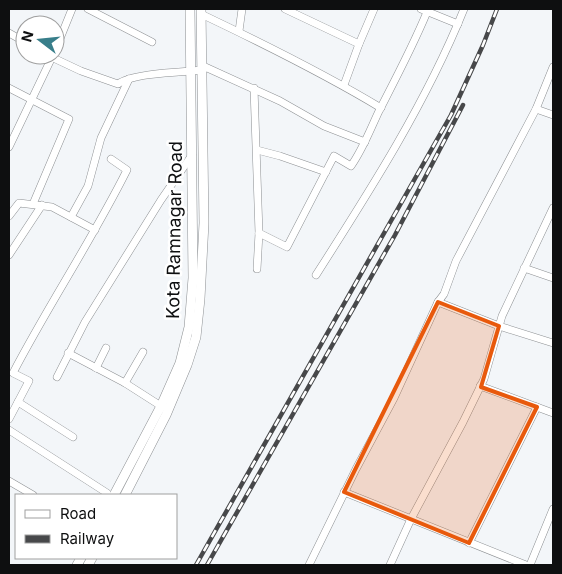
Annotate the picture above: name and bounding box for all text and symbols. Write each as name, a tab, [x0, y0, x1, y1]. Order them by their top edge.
north arrow	[15, 15, 65, 65]
text: N	[17, 29, 37, 44]
street label: Kota Ramnagar Road	[162, 141, 186, 319]
legend	[15, 494, 178, 559]
text: Road	[60, 504, 96, 523]
text: Railway	[60, 529, 115, 548]

